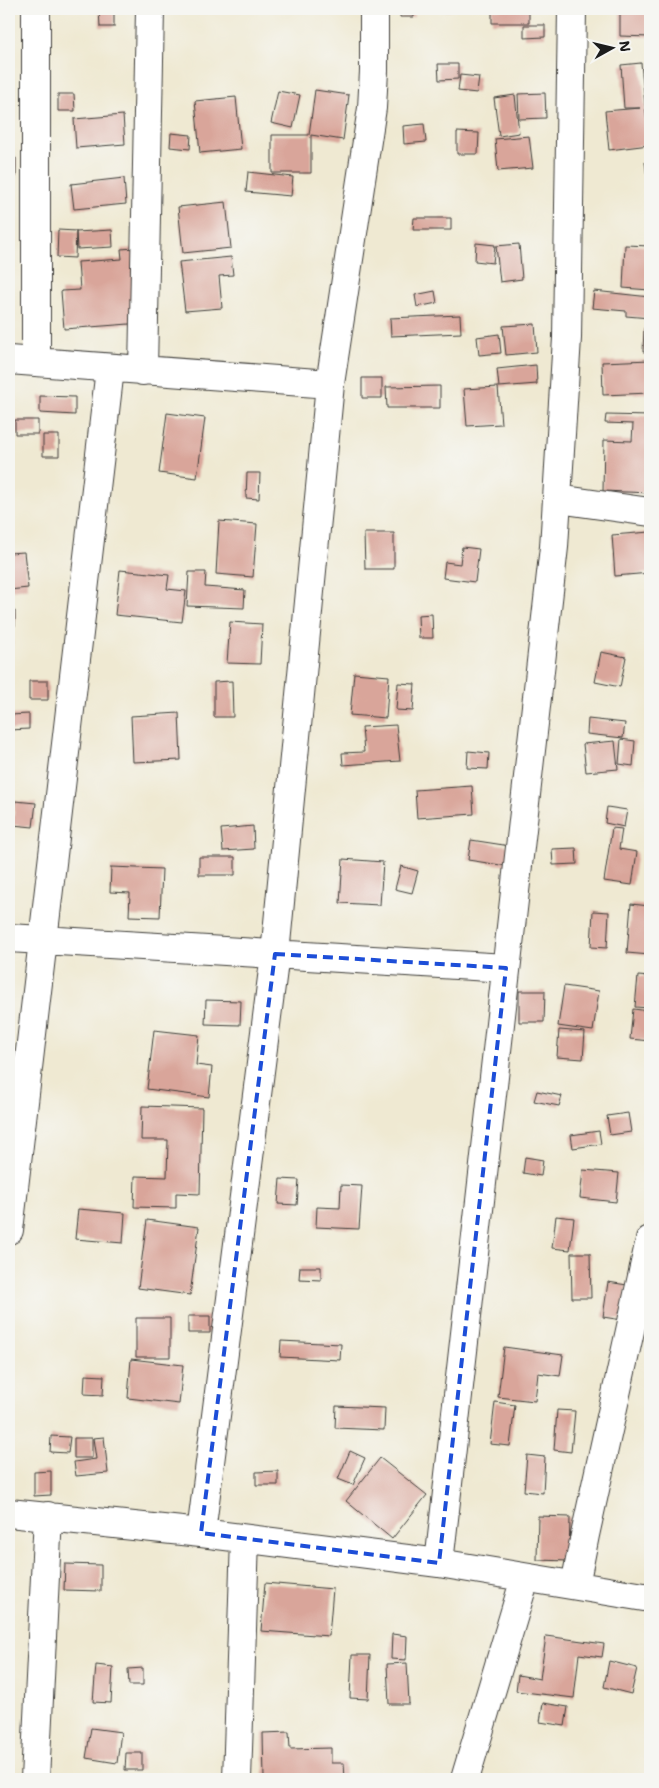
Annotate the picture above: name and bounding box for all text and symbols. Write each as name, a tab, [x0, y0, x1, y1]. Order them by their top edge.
north arrow	[586, 22, 636, 72]
text: N	[615, 39, 635, 53]

